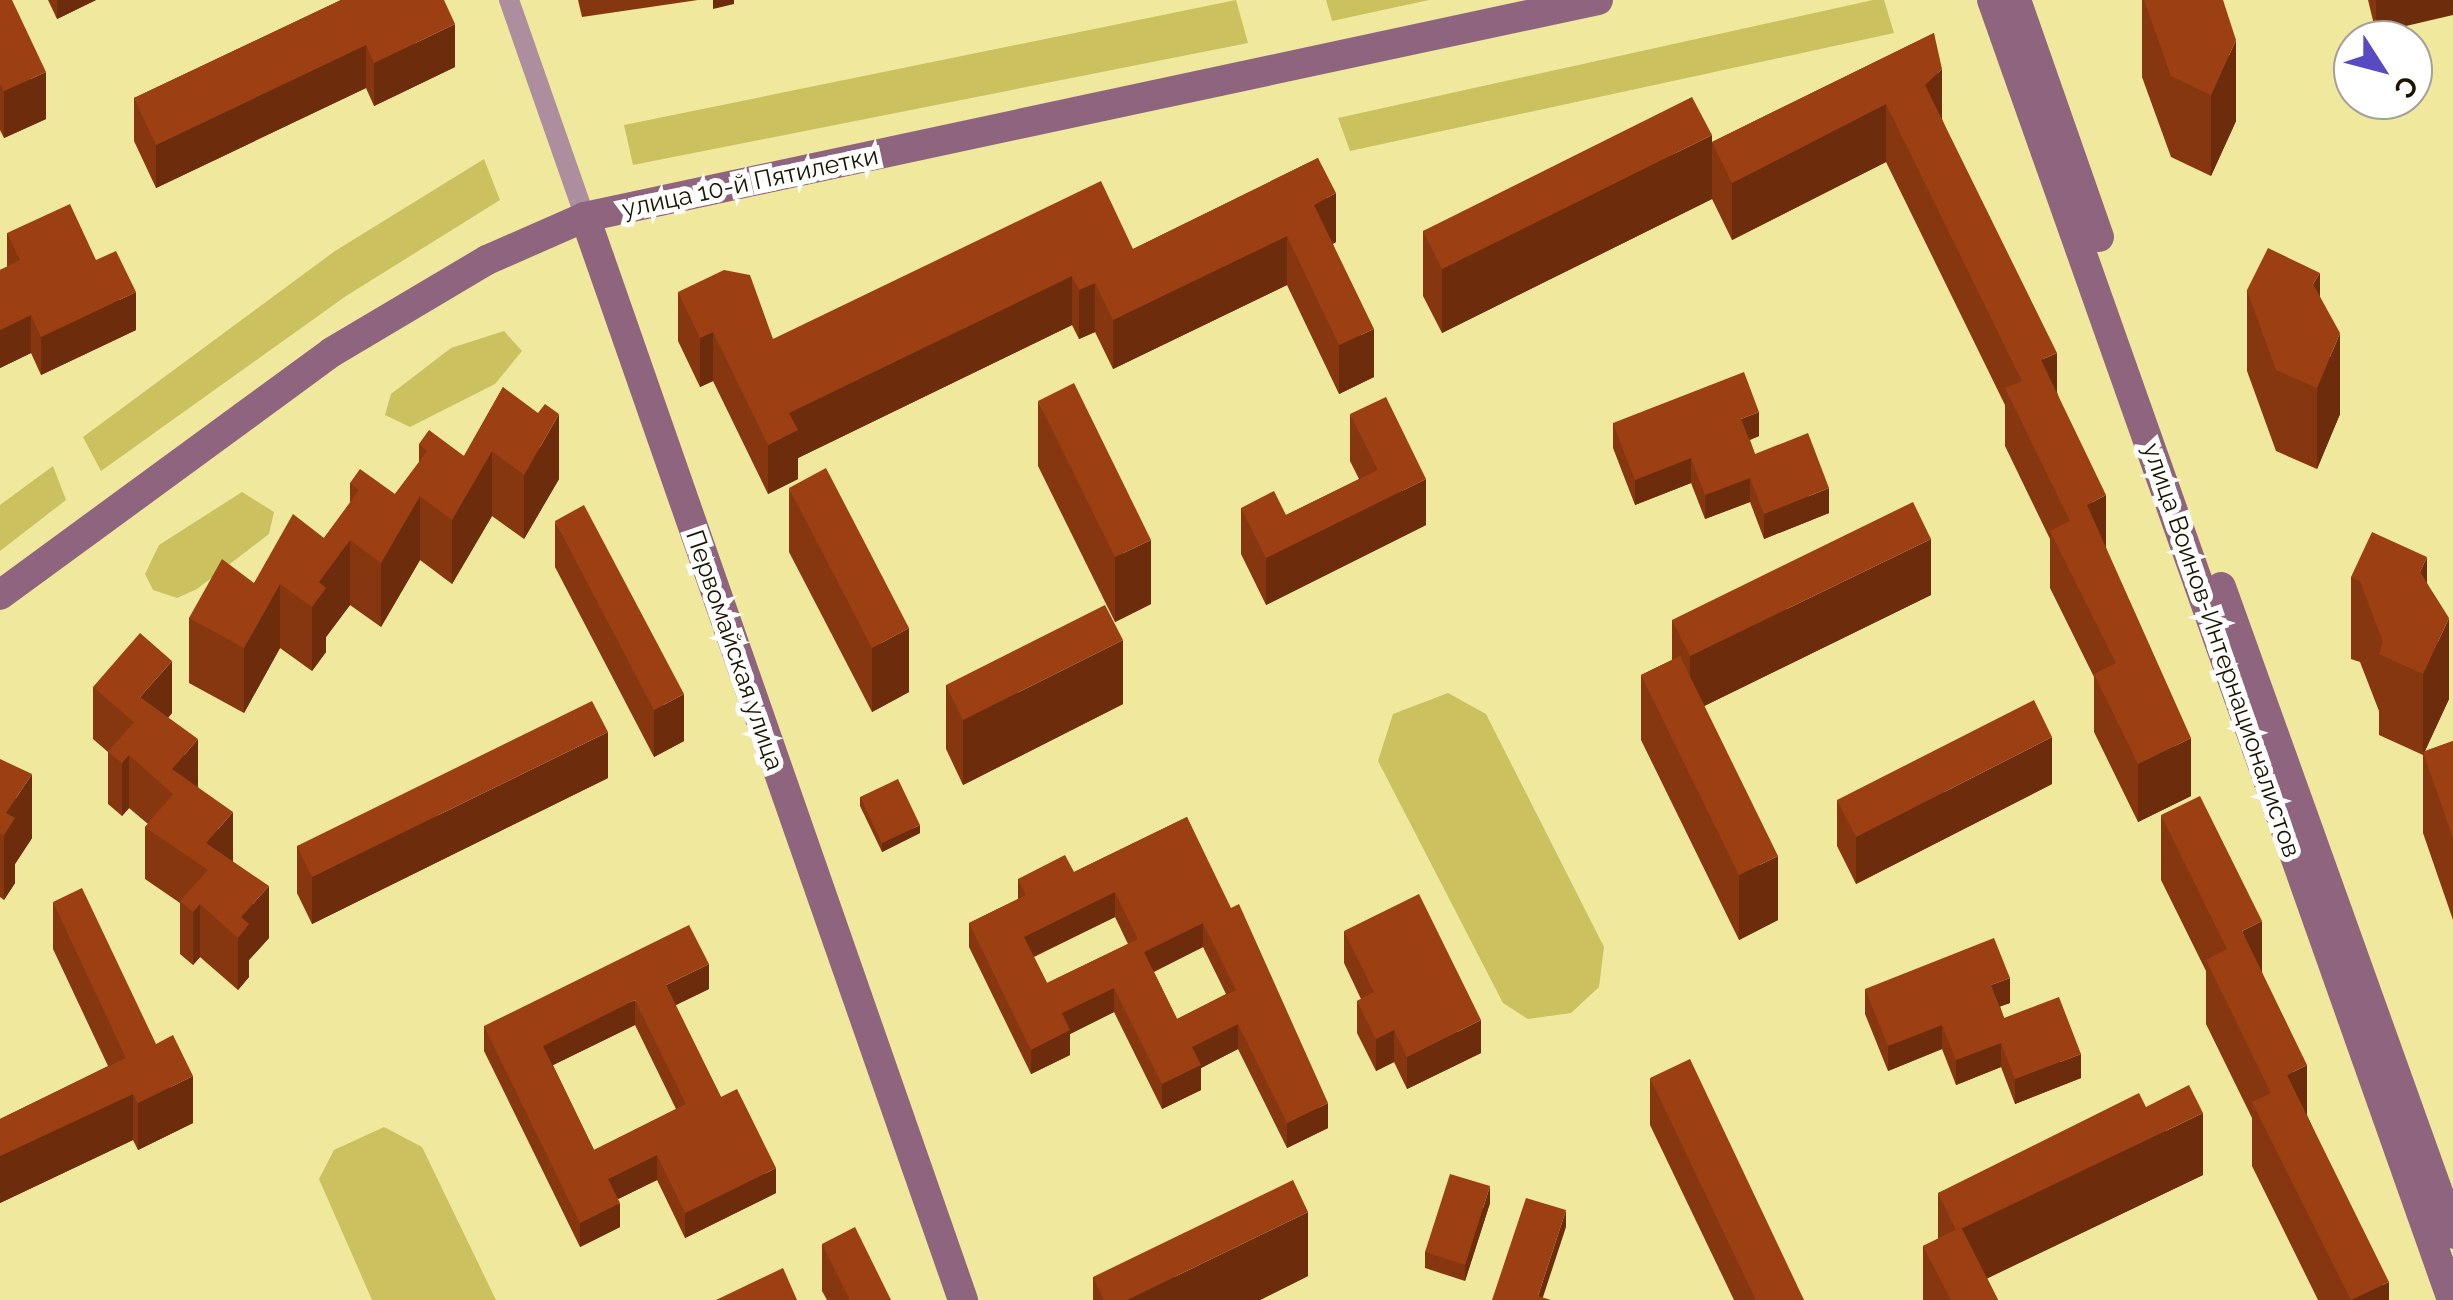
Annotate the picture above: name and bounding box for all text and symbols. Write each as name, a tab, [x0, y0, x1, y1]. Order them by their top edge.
north arrow	[2333, 20, 2433, 120]
text: С	[2387, 69, 2425, 104]
street label: улица 10-й Пятилетки	[619, 140, 881, 224]
street label: улица Воинов-Интернационалистов	[2137, 439, 2307, 861]
street label: Первомайская улица	[680, 526, 790, 774]

